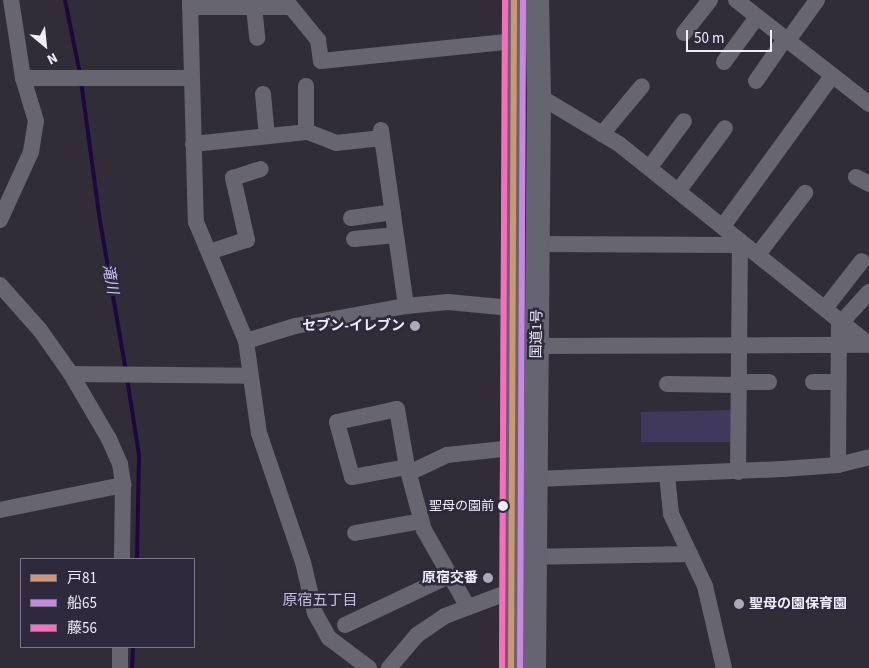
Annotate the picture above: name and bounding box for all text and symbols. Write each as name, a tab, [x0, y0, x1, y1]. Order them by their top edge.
north arrow	[20, 20, 70, 70]
scale bar	[689, 20, 775, 52]
text: 50 m	[694, 28, 724, 49]
text: N	[43, 47, 61, 69]
water label: 滝川	[99, 263, 121, 295]
street label: 国道1号	[528, 309, 546, 359]
place label: セブン-イレブン	[302, 318, 405, 334]
marker: セブン-イレブン	[409, 320, 421, 332]
place label: 聖母の園前	[429, 498, 494, 514]
marker: 聖母の園前	[498, 501, 508, 511]
legend	[20, 558, 195, 648]
text: 戸81	[67, 568, 97, 589]
place label: 原宿交番	[422, 570, 478, 586]
marker: 原宿交番	[482, 572, 494, 584]
district label: 原宿五丁目	[283, 592, 357, 610]
text: 船65	[67, 593, 97, 614]
place label: 聖母の園保育園	[749, 596, 847, 612]
marker: 聖母の園保育園	[733, 598, 745, 610]
text: 藤56	[67, 618, 97, 639]

